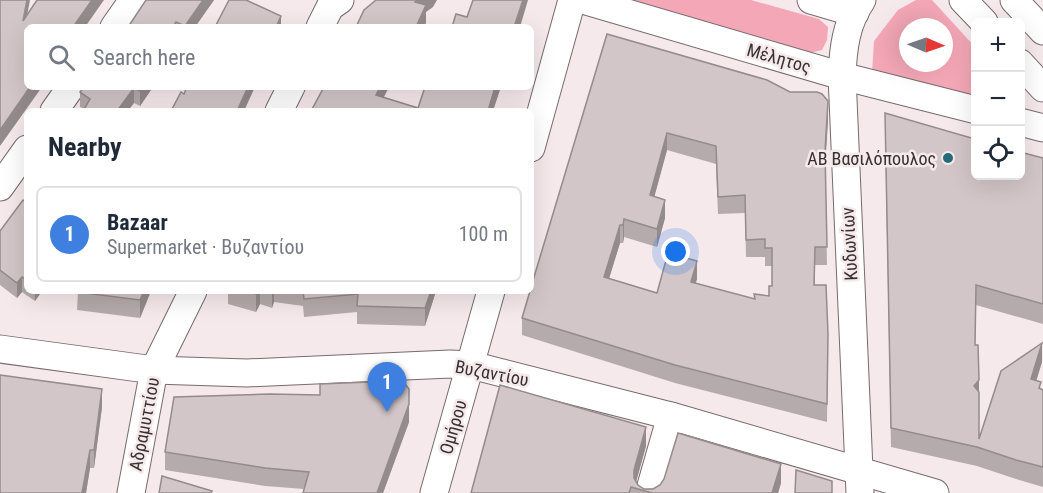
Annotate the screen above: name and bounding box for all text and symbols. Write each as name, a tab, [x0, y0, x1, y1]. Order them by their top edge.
north arrow	[899, 18, 953, 72]
map controls	[971, 18, 1025, 180]
button: +	[971, 18, 1025, 72]
search box	[24, 24, 534, 90]
street label: Μέλητος	[745, 39, 813, 77]
icon: search	[45, 41, 78, 74]
text: Search here	[93, 45, 195, 70]
button: −	[971, 72, 1025, 126]
button: locate	[971, 126, 1025, 180]
text: Nearby	[48, 132, 122, 162]
place label: ΑΒ Βασιλόπουλος	[807, 148, 936, 169]
marker: ΑΒ Βασιλόπουλος	[941, 151, 955, 165]
street label: Κυδωνίων	[837, 206, 861, 281]
text: Bazaar	[107, 210, 168, 235]
text: 1	[64, 222, 75, 246]
text: 100 m	[459, 222, 508, 246]
text: Supermarket · Βυζαντίου	[107, 235, 304, 259]
your location	[661, 237, 690, 266]
street label: Βυζαντίου	[453, 356, 531, 390]
pin: 1	[368, 362, 406, 412]
street label: Αδραμυττίου	[125, 376, 163, 472]
street label: Ομήρου	[435, 397, 471, 457]

